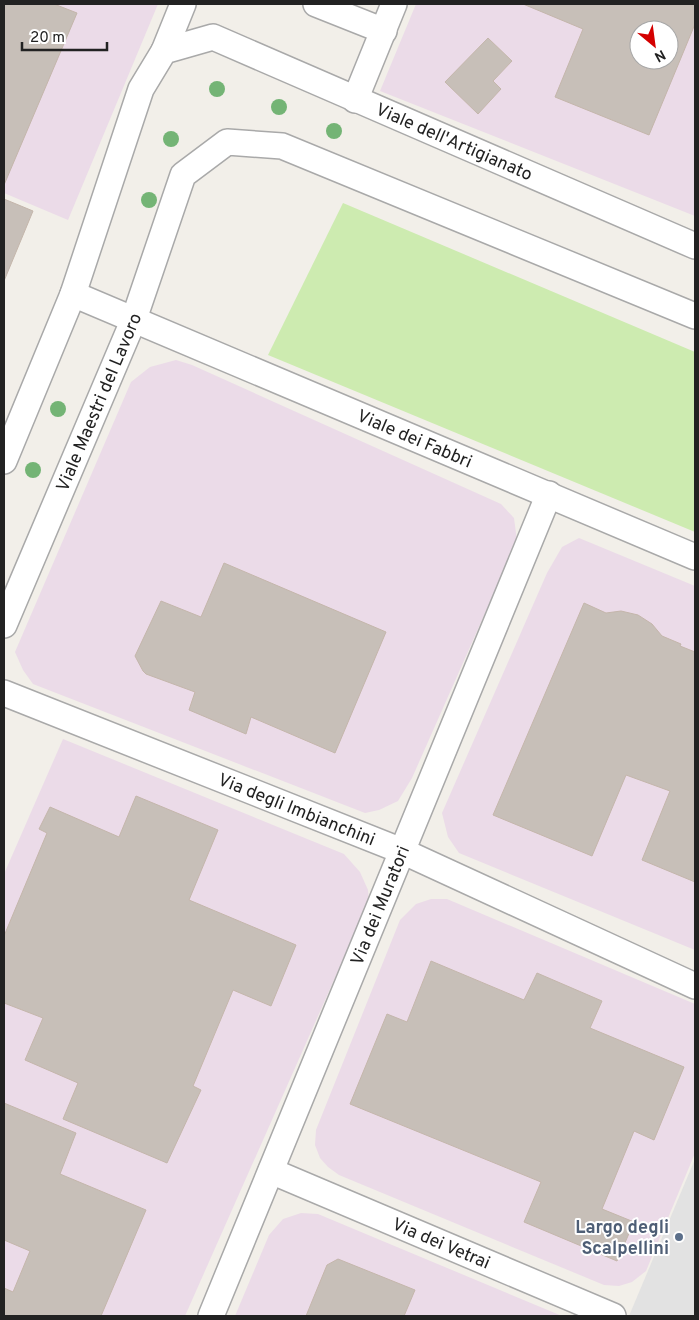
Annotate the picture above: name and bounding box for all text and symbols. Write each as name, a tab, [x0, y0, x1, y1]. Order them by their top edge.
scale bar	[22, 20, 108, 52]
north arrow	[629, 20, 679, 70]
text: 20 m	[30, 29, 65, 48]
text: N	[651, 45, 668, 65]
street label: Viale dell'Artigianato	[372, 99, 536, 187]
street label: Viale Maestri del Lavoro	[52, 311, 148, 496]
street label: Viale dei Fabbri	[353, 405, 475, 474]
street label: Via degli Imbianchini	[214, 769, 378, 852]
street label: Via dei Muratori	[346, 843, 416, 969]
street label: Via dei Vetrai	[388, 1214, 493, 1276]
place label: Largo degli Scalpellini	[575, 1217, 669, 1261]
marker: Largo degli Scalpellini	[673, 1231, 685, 1243]

